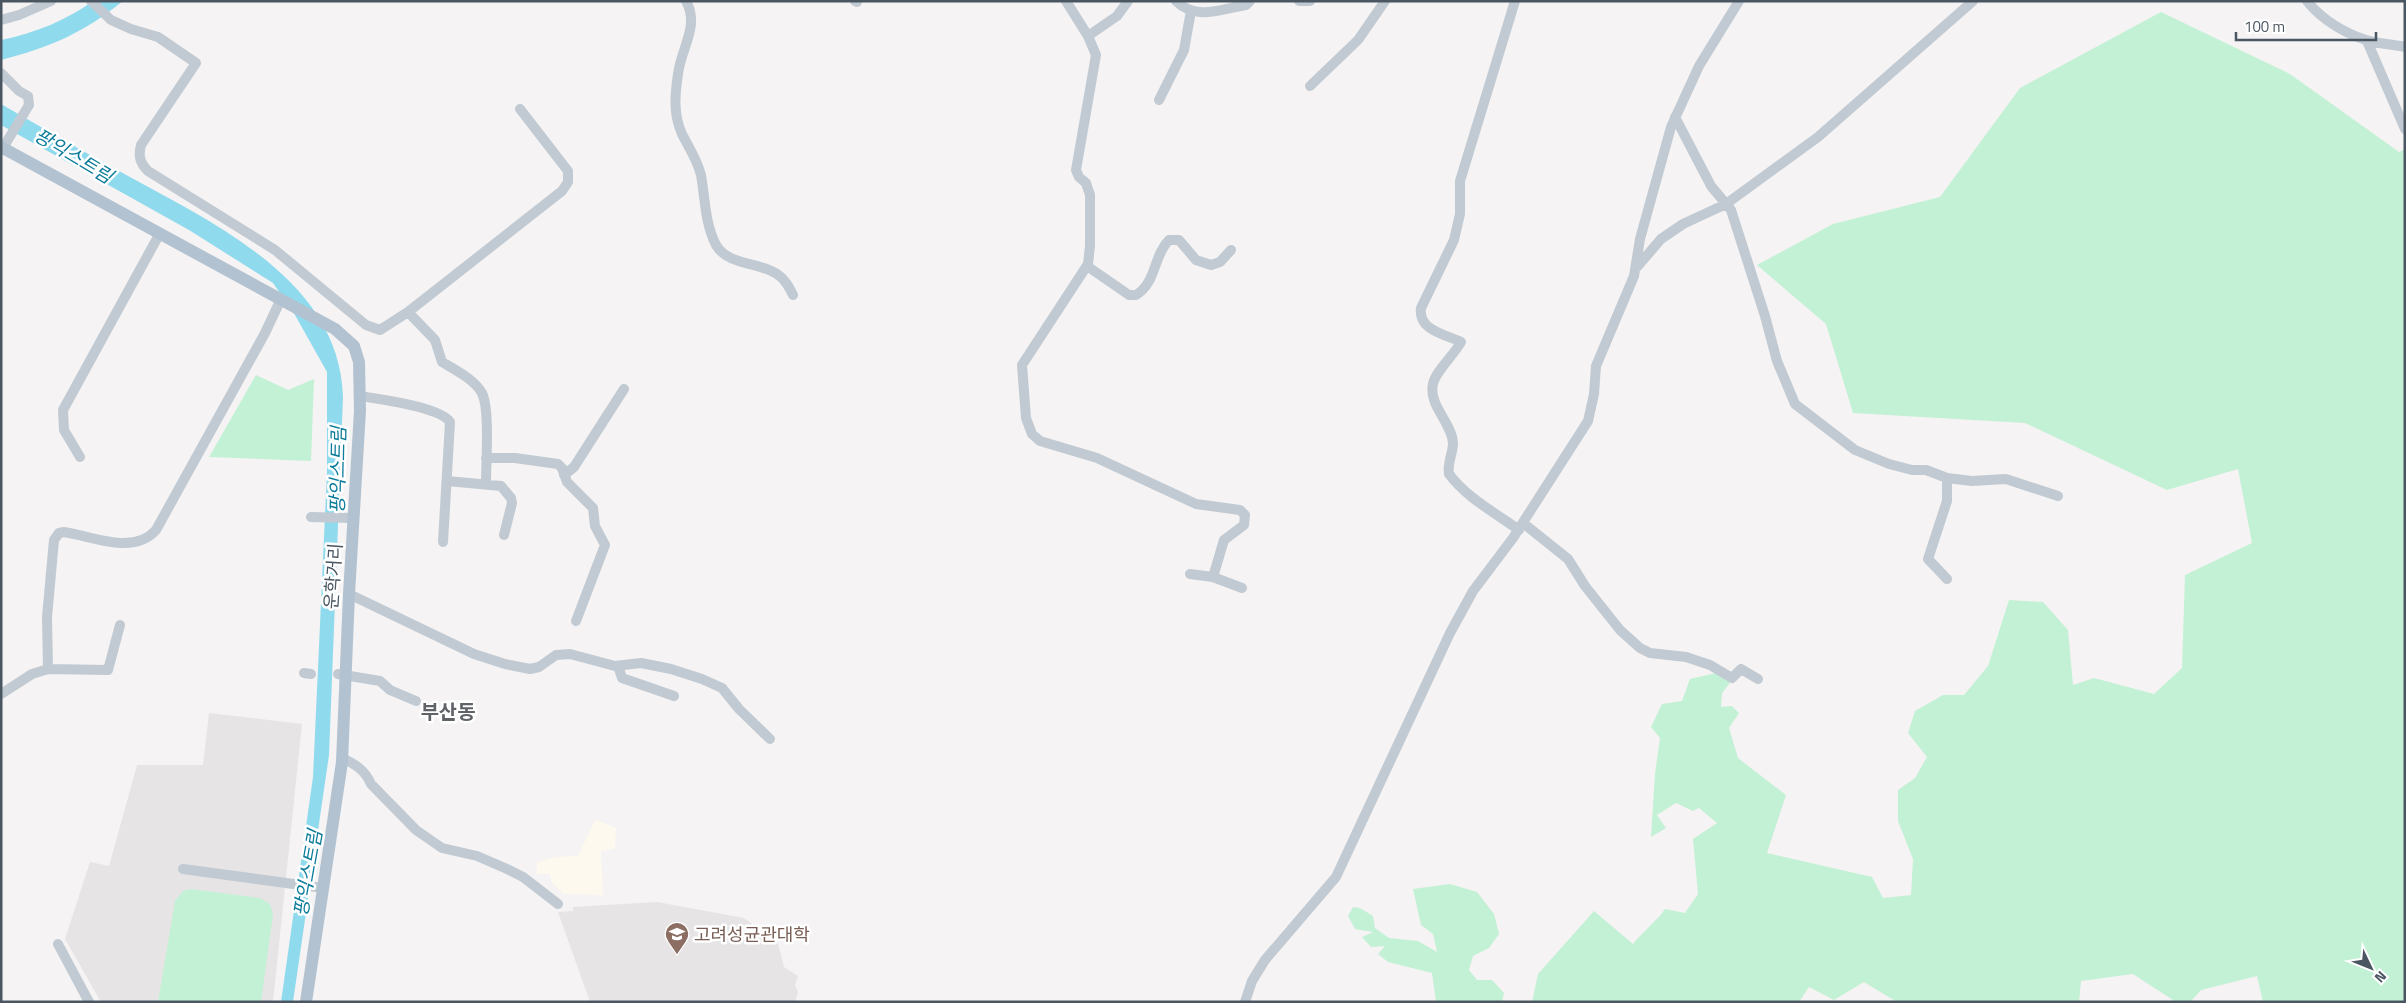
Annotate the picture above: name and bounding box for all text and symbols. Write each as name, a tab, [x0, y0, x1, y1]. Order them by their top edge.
scale bar	[2236, 10, 2376, 42]
text: 100 m	[2244, 15, 2285, 38]
water label: 팡익스트림	[29, 120, 120, 191]
water label: 팡익스트림	[322, 425, 352, 514]
street label: 운학거리	[317, 542, 349, 610]
district label: 부산동	[420, 696, 476, 727]
water label: 팡익스트림	[285, 826, 329, 919]
school or university icon: 고려성균관대학	[664, 921, 690, 955]
place label: 고려성균관대학	[694, 921, 810, 948]
north arrow	[2346, 943, 2396, 993]
text: N	[2370, 966, 2392, 988]

